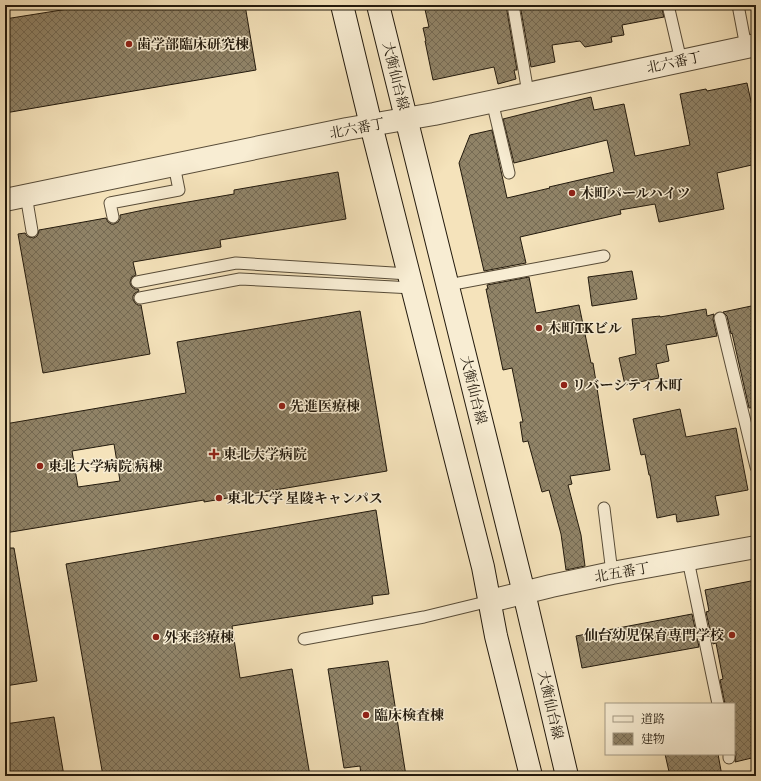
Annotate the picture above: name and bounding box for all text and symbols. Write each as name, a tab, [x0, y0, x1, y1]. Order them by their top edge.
place label: 歯学部臨床研究棟	[137, 36, 249, 55]
marker: 歯学部臨床研究棟	[124, 39, 134, 49]
street label: 大衡仙台線	[377, 40, 412, 113]
street label: 北六番丁	[645, 48, 704, 79]
street label: 北六番丁	[328, 115, 387, 144]
place label: 木町パールハイツ	[580, 185, 691, 204]
marker: 木町パールハイツ	[567, 188, 577, 198]
place label: 木町TKビル	[547, 320, 622, 339]
marker: 木町TKビル	[534, 323, 544, 333]
street label: 大衡仙台線	[455, 354, 490, 427]
place label: リバーシティ木町	[572, 377, 683, 396]
marker: リバーシティ木町	[559, 380, 569, 390]
place label: 先進医療棟	[290, 398, 360, 417]
marker: 先進医療棟	[277, 401, 287, 411]
place label: 東北大学病院	[223, 446, 307, 465]
marker: 東北大学病院	[208, 448, 220, 460]
place label: 東北大学病院 病棟	[48, 458, 163, 477]
marker: 東北大学病院 病棟	[35, 461, 45, 471]
place label: 東北大学 星陵キャンパス	[227, 490, 383, 509]
marker: 東北大学 星陵キャンパス	[214, 493, 224, 503]
street label: 北五番丁	[593, 559, 651, 588]
place label: 仙台幼児保育専門学校	[584, 627, 724, 646]
place label: 外来診療棟	[164, 629, 234, 648]
marker: 仙台幼児保育専門学校	[727, 630, 737, 640]
marker: 外来診療棟	[151, 632, 161, 642]
street label: 大衡仙台線	[532, 669, 567, 742]
legend	[605, 703, 735, 755]
place label: 臨床検査棟	[374, 707, 444, 726]
marker: 臨床検査棟	[361, 710, 371, 720]
text: 道路	[641, 712, 665, 728]
text: 建物	[641, 732, 665, 748]

